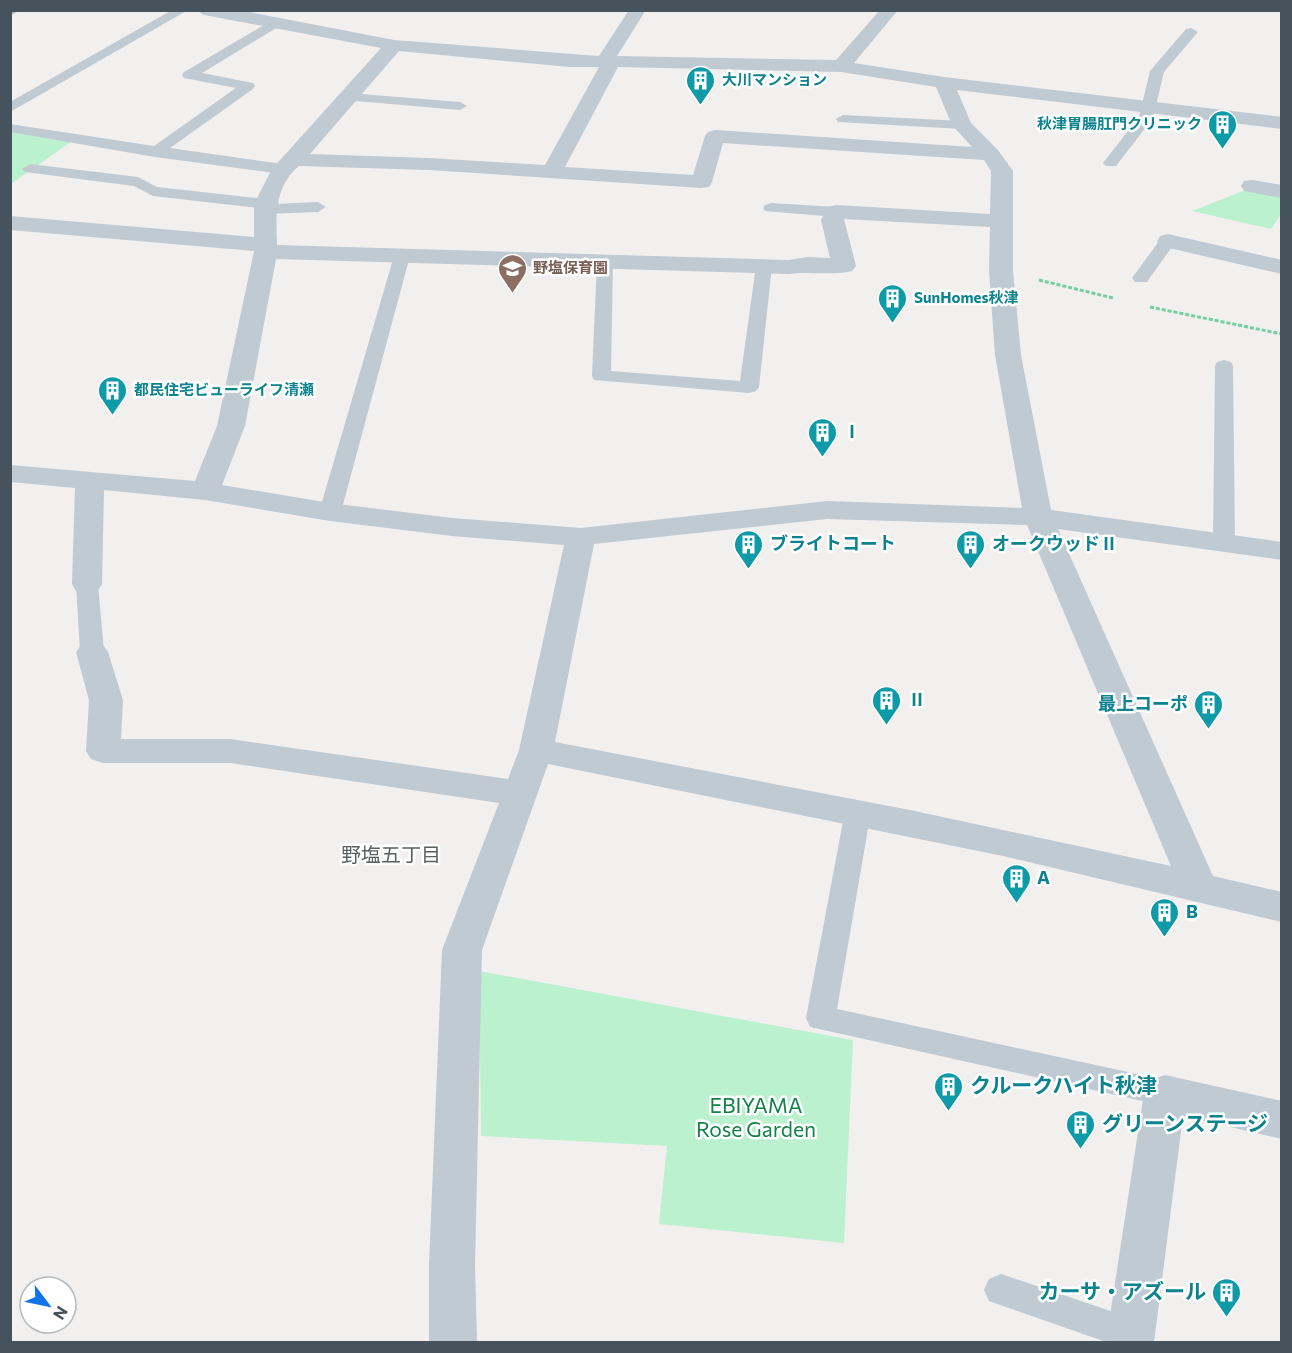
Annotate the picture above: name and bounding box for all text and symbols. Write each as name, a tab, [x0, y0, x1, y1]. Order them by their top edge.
building icon: 大川マンション	[685, 64, 717, 106]
place label: 大川マンション	[722, 70, 827, 88]
building icon: 秋津胃腸肛門クリニック	[1207, 108, 1239, 150]
place label: 秋津胃腸肛門クリニック	[1037, 114, 1202, 132]
school or university icon: 野塩保育園	[496, 252, 528, 294]
place label: 野塩保育園	[533, 258, 608, 276]
building icon: SunHomes秋津	[877, 282, 909, 324]
place label: SunHomes秋津	[914, 288, 1018, 306]
building icon: 都民住宅ビューライフ清瀬	[97, 374, 129, 416]
place label: 都民住宅ビューライフ清瀬	[134, 380, 314, 398]
building icon: Ⅰ	[806, 416, 838, 458]
place label: Ⅰ	[843, 420, 861, 442]
building icon: ブライトコート	[733, 528, 765, 570]
building icon: オークウッドⅡ	[955, 528, 987, 570]
place label: ブライトコート	[770, 532, 896, 554]
place label: オークウッドⅡ	[992, 532, 1118, 554]
building icon: Ⅱ	[871, 684, 903, 726]
place label: Ⅱ	[908, 688, 926, 710]
building icon: 最上コーポ	[1193, 688, 1225, 730]
place label: 最上コーポ	[1098, 692, 1188, 714]
district label: 野塩五丁目	[341, 842, 441, 866]
building icon: A	[1000, 862, 1032, 904]
place label: A	[1037, 866, 1050, 888]
building icon: B	[1149, 896, 1181, 938]
place label: B	[1186, 900, 1198, 922]
building icon: クルークハイト秋津	[933, 1070, 965, 1112]
place label: クルークハイト秋津	[970, 1072, 1157, 1097]
park label: EBIYAMA Rose Garden	[696, 1092, 816, 1141]
building icon: グリーンステージ	[1065, 1108, 1097, 1150]
place label: グリーンステージ	[1102, 1110, 1268, 1135]
north arrow	[18, 1275, 78, 1335]
building icon: カーサ・アズール	[1211, 1276, 1243, 1318]
place label: カーサ・アズール	[1038, 1278, 1206, 1303]
text: N	[50, 1303, 72, 1323]

